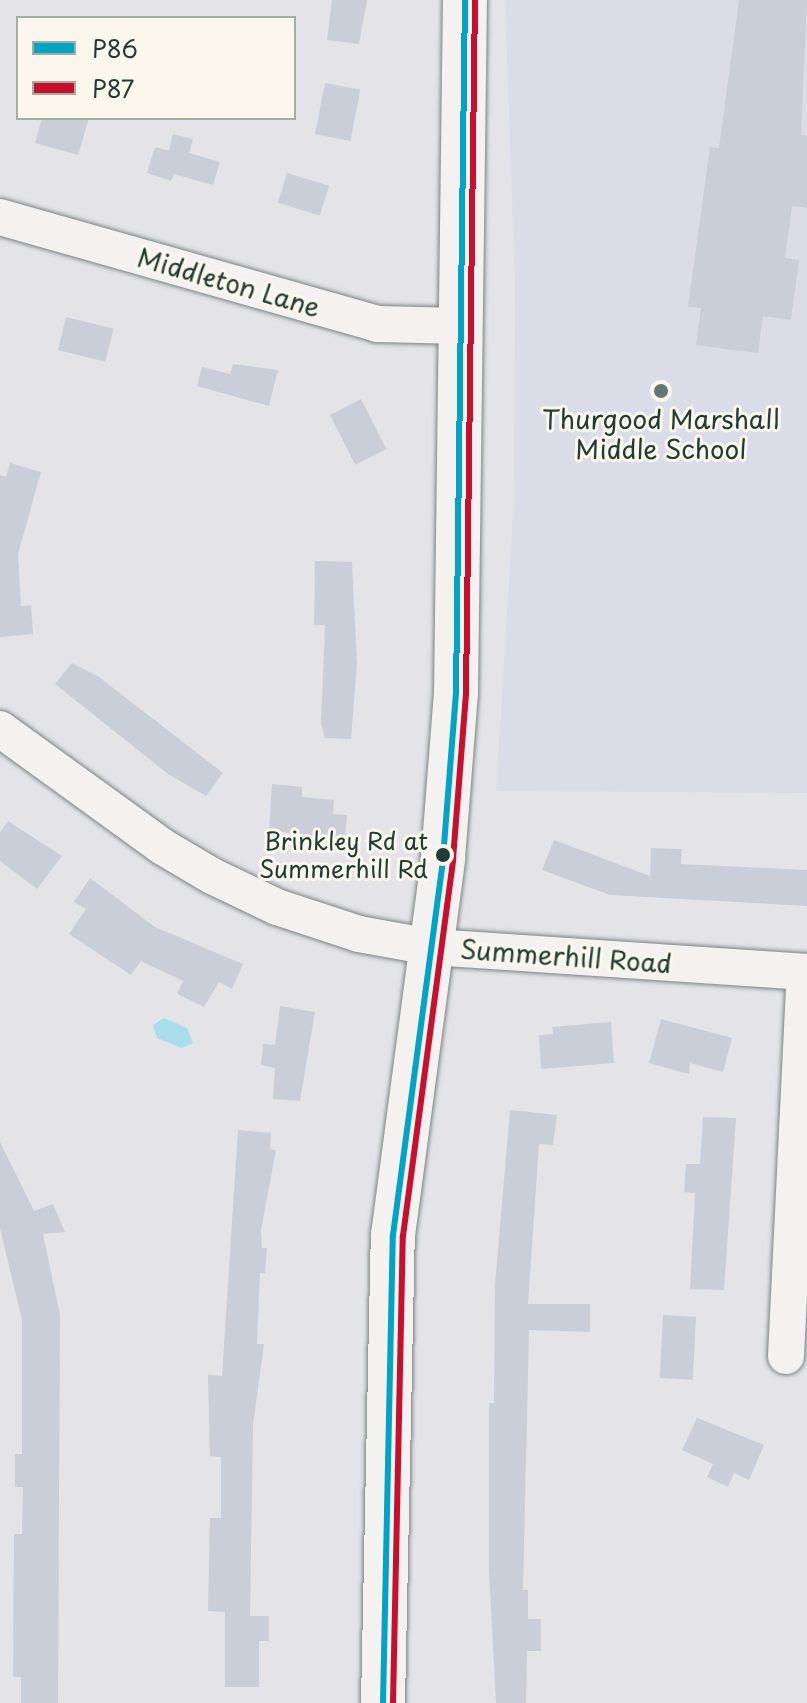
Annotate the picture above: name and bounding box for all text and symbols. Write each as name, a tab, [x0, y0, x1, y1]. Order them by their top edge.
legend	[16, 16, 296, 120]
text: P86	[92, 30, 138, 66]
text: P87	[92, 70, 134, 106]
street label: Middleton Lane	[133, 241, 325, 323]
marker: Thurgood Marshall Middle School	[652, 382, 670, 400]
place label: Thurgood Marshall Middle School	[542, 403, 780, 464]
place label: Brinkley Rd at Summerhill Rd	[258, 827, 428, 883]
marker: Brinkley Rd at Summerhill Rd	[435, 847, 451, 863]
street label: Summerhill Road	[459, 933, 673, 979]

